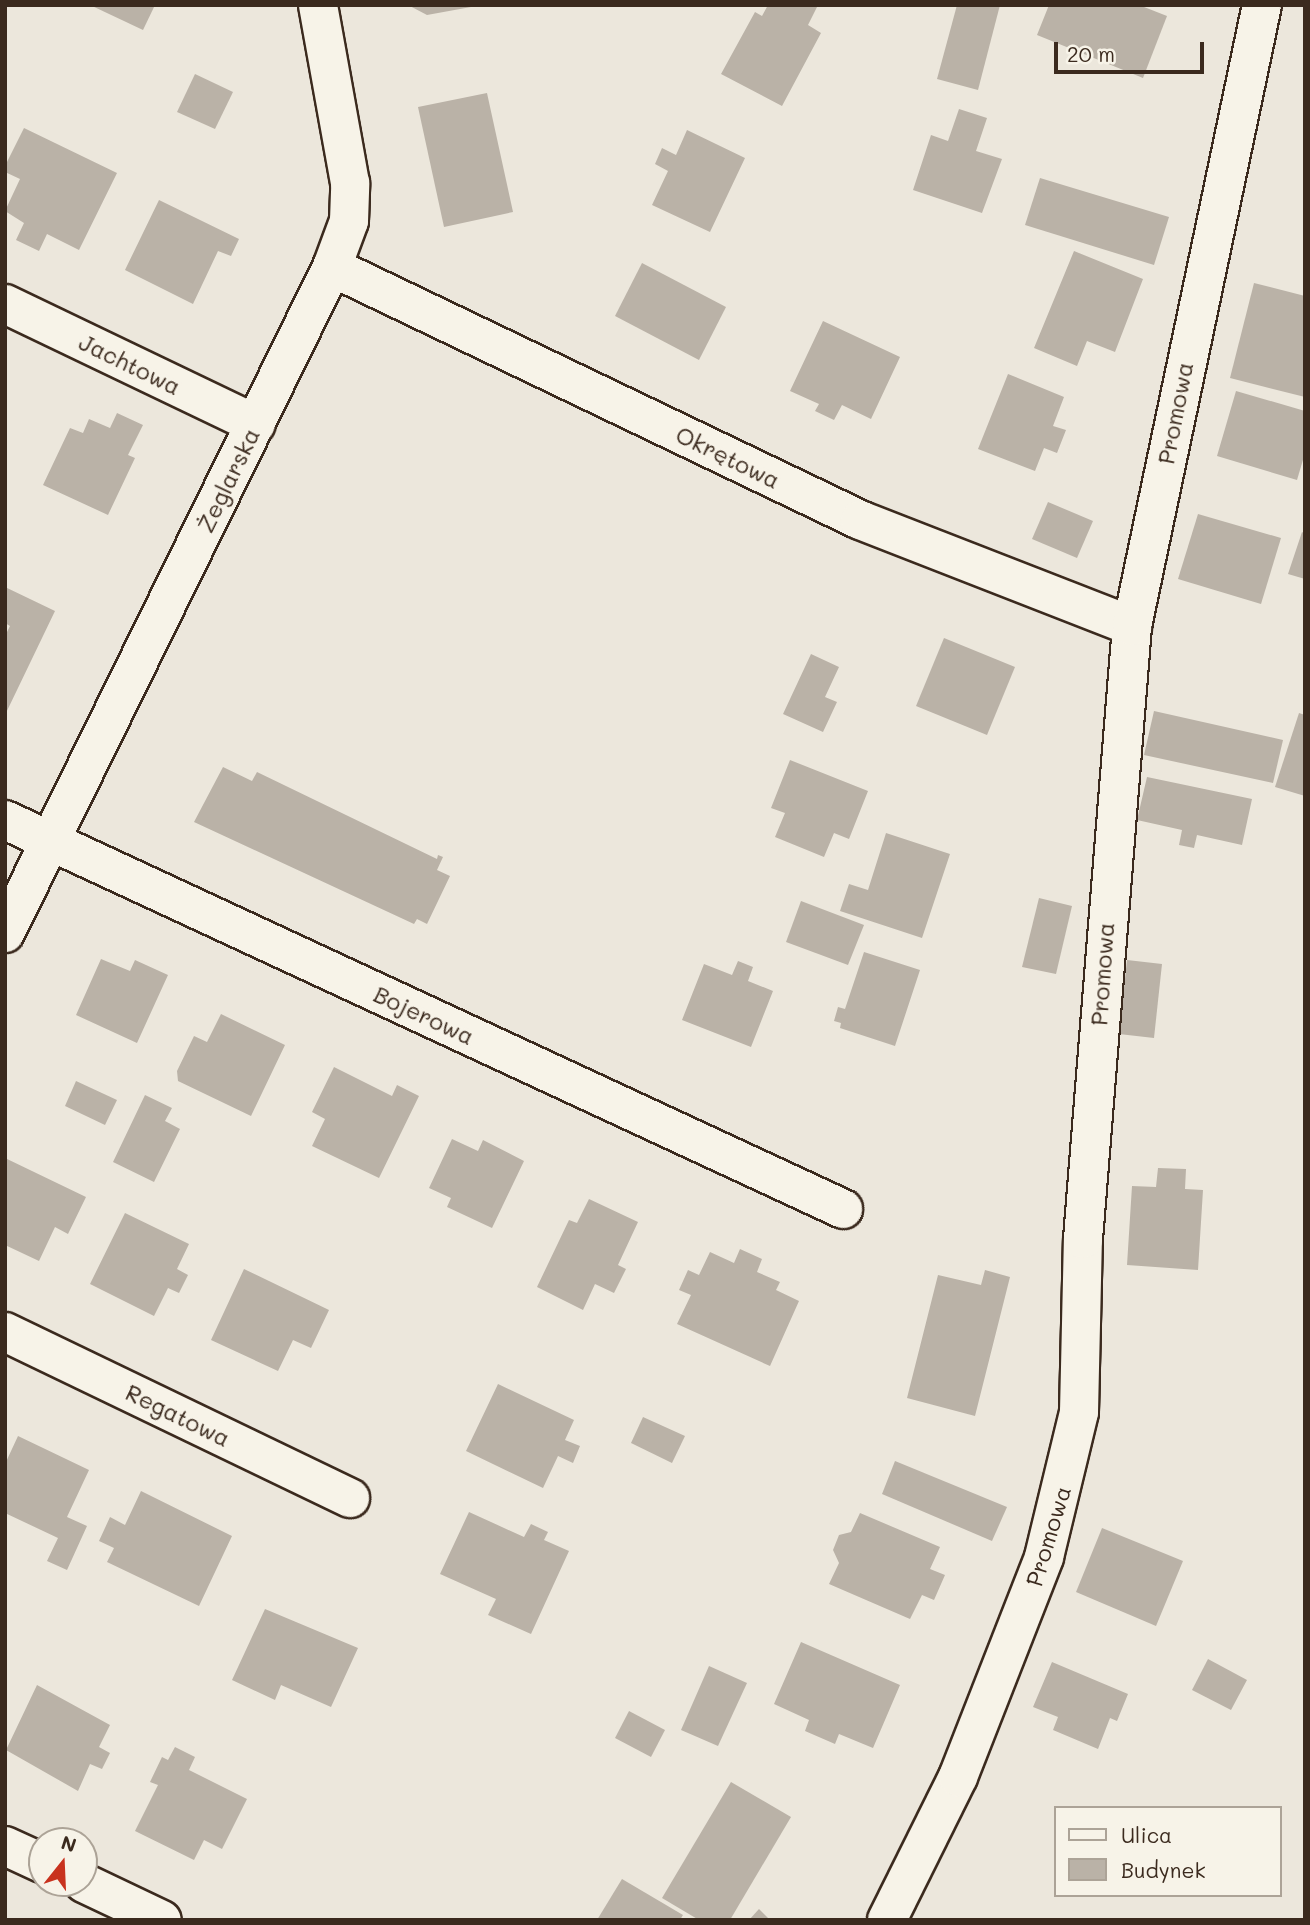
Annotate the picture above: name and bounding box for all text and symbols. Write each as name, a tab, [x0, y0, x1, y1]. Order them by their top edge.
scale bar	[1058, 28, 1208, 72]
text: 20 m	[1067, 40, 1115, 67]
street label: Jachtowa	[75, 328, 185, 400]
street label: Promowa	[1152, 360, 1198, 466]
street label: Okrętowa	[672, 420, 784, 494]
street label: Żeglarska	[191, 423, 265, 537]
street label: Promowa	[1085, 921, 1119, 1027]
street label: Bojerowa	[370, 980, 478, 1050]
street label: Regatowa	[121, 1378, 235, 1452]
street label: Promowa	[1020, 1483, 1076, 1589]
legend	[1054, 1806, 1282, 1897]
text: Ulica	[1121, 1821, 1172, 1848]
north arrow	[28, 1827, 98, 1897]
text: N	[58, 1829, 80, 1858]
text: Budynek	[1121, 1856, 1206, 1883]

